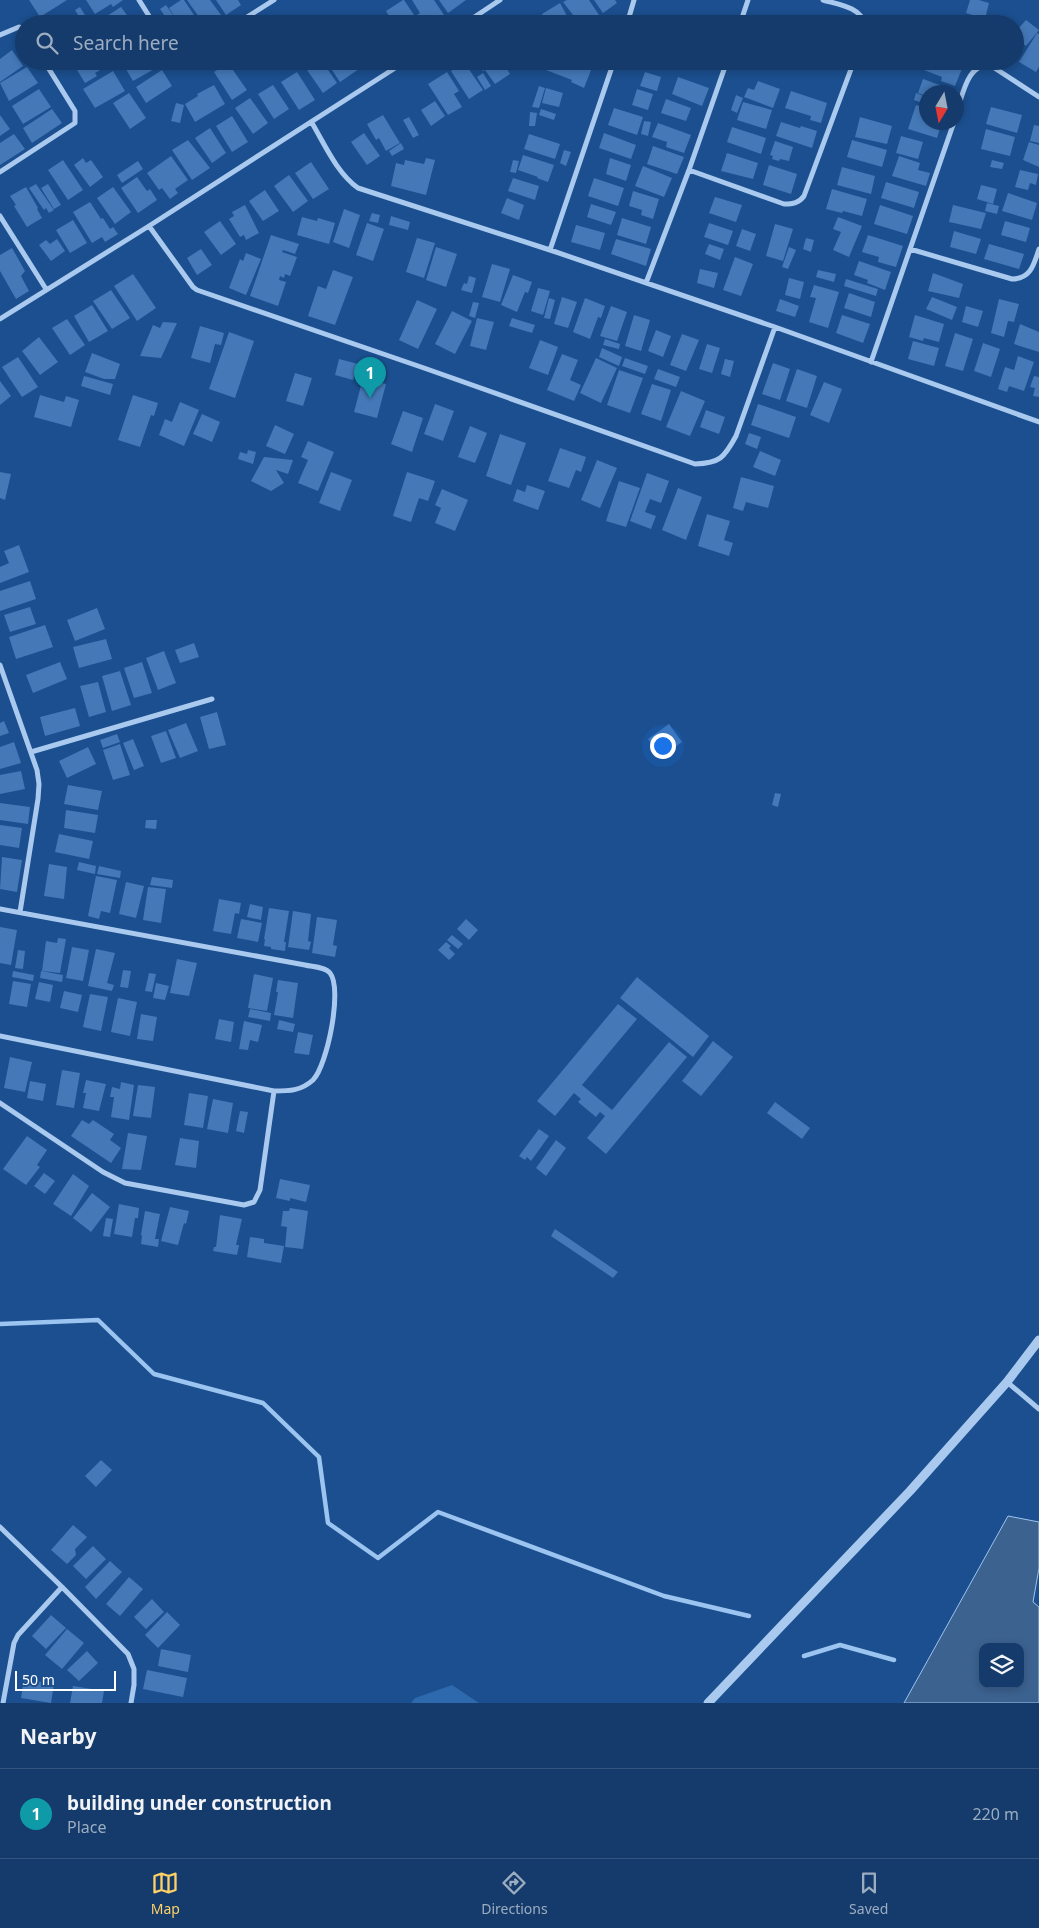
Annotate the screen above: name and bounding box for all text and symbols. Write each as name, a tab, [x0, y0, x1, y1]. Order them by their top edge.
search box	[15, 15, 1024, 70]
icon: search	[33, 29, 61, 57]
text: Search here	[73, 30, 179, 56]
north arrow	[919, 85, 964, 130]
pin: 1	[354, 357, 386, 398]
your location	[650, 733, 676, 759]
map controls	[979, 1643, 1024, 1688]
button: layers	[979, 1643, 1024, 1688]
scale bar	[15, 1668, 116, 1691]
text: 50 m	[22, 1670, 55, 1689]
text: Nearby	[20, 1722, 96, 1750]
text: building under construction	[67, 1790, 332, 1816]
text: 1	[31, 1803, 41, 1825]
text: 220 m	[972, 1803, 1019, 1825]
text: Place	[67, 1816, 107, 1838]
tab: Map	[151, 1869, 180, 1918]
tab: Directions	[481, 1869, 548, 1918]
tab: Saved	[849, 1869, 888, 1918]

